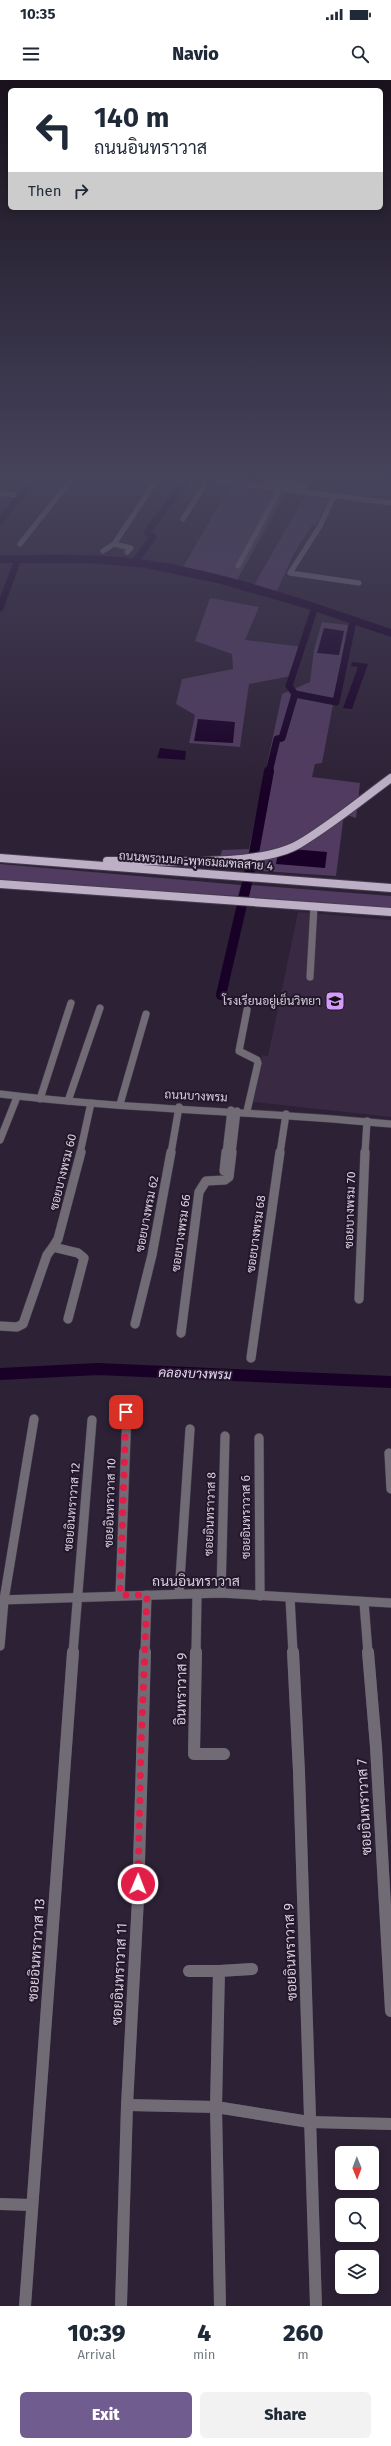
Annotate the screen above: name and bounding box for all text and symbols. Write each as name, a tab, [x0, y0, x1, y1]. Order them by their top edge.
text: 10:35	[20, 5, 55, 23]
icon: menu	[20, 43, 42, 65]
text: Navio	[172, 43, 219, 65]
icon: search	[349, 43, 371, 65]
text: 140 m	[94, 101, 170, 134]
icon: left	[28, 104, 80, 156]
text: ถนนอินทราวาส	[94, 137, 207, 159]
icon: right	[70, 180, 92, 202]
text: Then	[28, 182, 62, 200]
street label: ถนนพรานนก-พุทธมณฑลสาย 4	[118, 849, 274, 875]
school or university icon: โรงเรียนอยู่เย็นวิทยา	[324, 990, 346, 1012]
place label: โรงเรียนอยู่เย็นวิทยา	[221, 992, 321, 1009]
street label: ถนนบางพรม	[164, 1087, 228, 1105]
street label: ซอยบางพรม 60	[47, 1132, 79, 1212]
street label: ซอยบางพรม 70	[342, 1171, 358, 1249]
street label: ซอยบางพรม 62	[133, 1175, 161, 1253]
street label: ซอยบางพรม 66	[169, 1193, 193, 1273]
street label: ซอยบางพรม 68	[244, 1194, 268, 1274]
water label: คลองบางพรม	[158, 1365, 232, 1382]
pin	[109, 1395, 143, 1429]
icon: arrive	[115, 1401, 137, 1423]
street label: ซอยอินทราวาส 10	[101, 1458, 119, 1548]
street label: ซอยอินทราวาส 12	[61, 1462, 83, 1552]
street label: ซอยอินทราวาส 8	[202, 1471, 218, 1556]
street label: ซอยอินทราวาส 6	[239, 1475, 253, 1559]
street label: ถนนอินทราวาส	[152, 1573, 240, 1590]
street label: อินทราวาส 9	[172, 1652, 191, 1726]
street label: ซอยอินทราวาส 7	[353, 1758, 376, 1856]
position arrow	[117, 1863, 159, 1905]
street label: ซอยอินทราวาส 13	[24, 1898, 49, 2002]
street label: ซอยอินทราวาส 9	[280, 1903, 301, 2001]
street label: ซอยอินทราวาส 11	[108, 1922, 131, 2026]
north arrow	[335, 2146, 379, 2190]
map controls	[335, 2146, 379, 2294]
button: search	[335, 2198, 379, 2242]
button: layers	[335, 2250, 379, 2294]
text: 10:39	[68, 2319, 125, 2347]
text: 4	[197, 2319, 211, 2347]
text: 260	[283, 2319, 323, 2347]
text: Arrival	[77, 2347, 116, 2362]
text: min	[193, 2347, 215, 2362]
text: m	[298, 2347, 309, 2362]
button: Exit	[20, 2392, 192, 2438]
button: Share	[200, 2392, 371, 2438]

